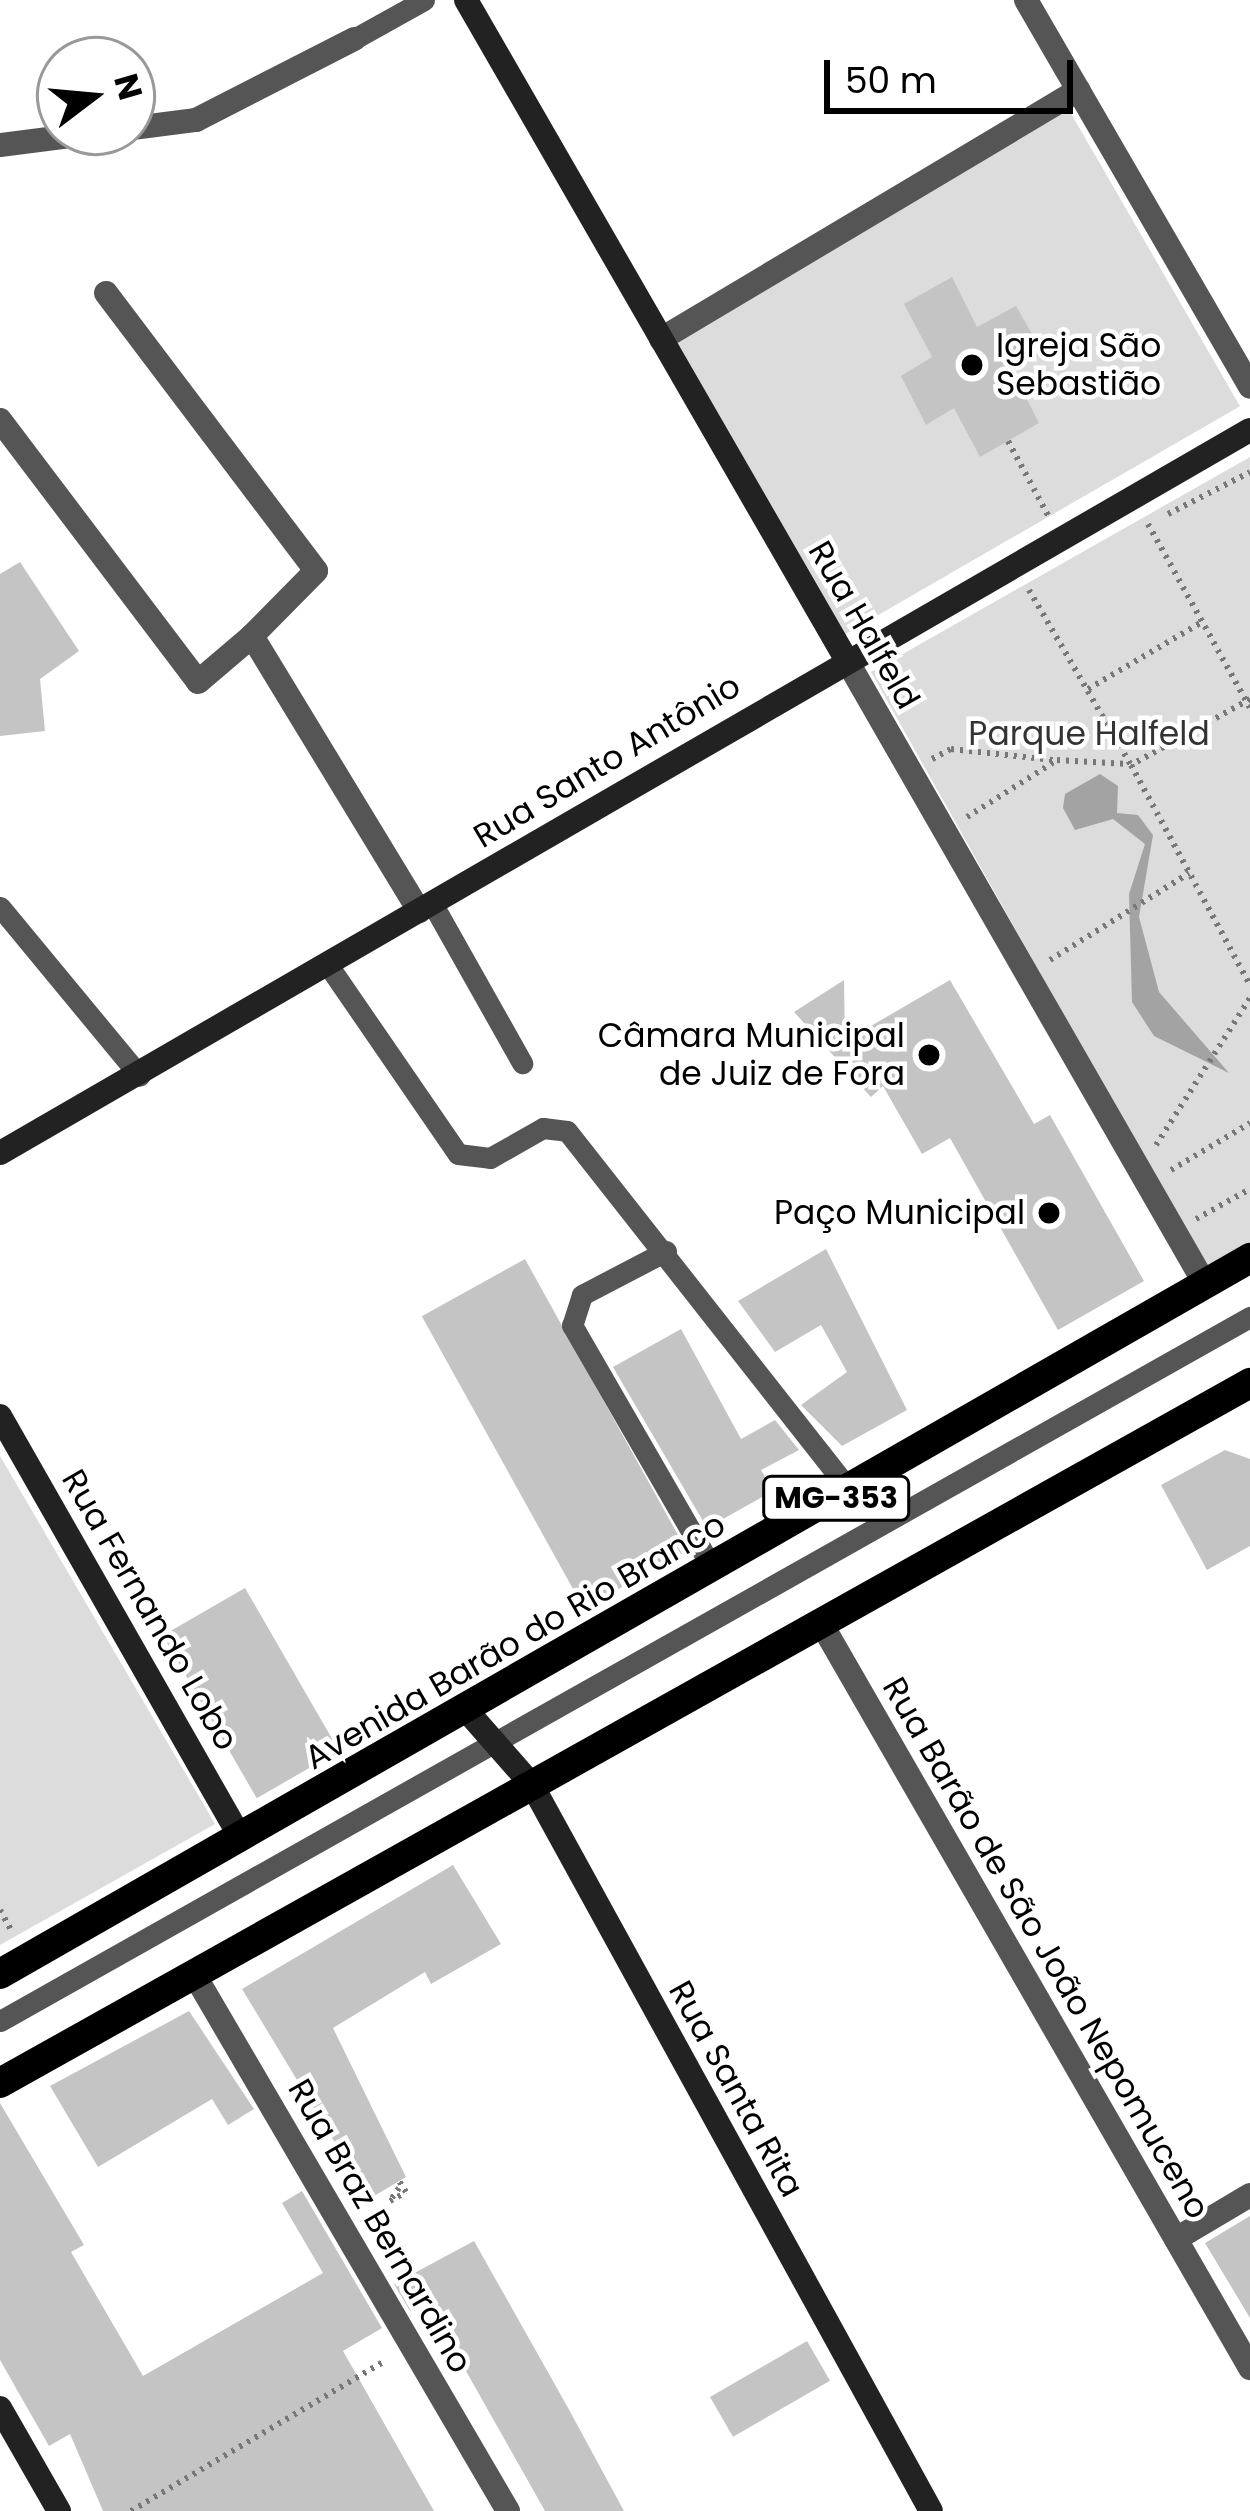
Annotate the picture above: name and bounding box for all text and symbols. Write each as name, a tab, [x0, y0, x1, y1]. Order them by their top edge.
north arrow	[36, 36, 156, 156]
scale bar	[830, 36, 1079, 110]
text: 50 m	[845, 55, 937, 106]
text: N	[102, 68, 154, 105]
place label: Igreja São Sebastião	[996, 326, 1161, 404]
marker: Igreja São Sebastião	[959, 352, 985, 378]
street label: Rua Halfeld	[800, 534, 928, 716]
street label: Rua Santo Antônio	[467, 666, 747, 856]
park label: Parque Halfeld	[968, 714, 1210, 754]
place label: Câmara Municipal de Juiz de Fora	[598, 1016, 905, 1094]
marker: Câmara Municipal de Juiz de Fora	[916, 1042, 942, 1068]
place label: Paço Municipal	[774, 1193, 1025, 1233]
marker: Paço Municipal	[1036, 1200, 1062, 1226]
street label: Rua Fernando Lobo	[54, 1463, 246, 1757]
road number: MG-353	[761, 1474, 911, 1522]
street label: Avenida Barão do Rio Branco	[298, 1504, 732, 1778]
street label: Rua Barão de São João Nepomuceno	[874, 1670, 1218, 2226]
street label: Rua Santa Rita	[660, 1974, 812, 2204]
street label: Rua Braz Bernardino	[280, 2072, 480, 2380]

